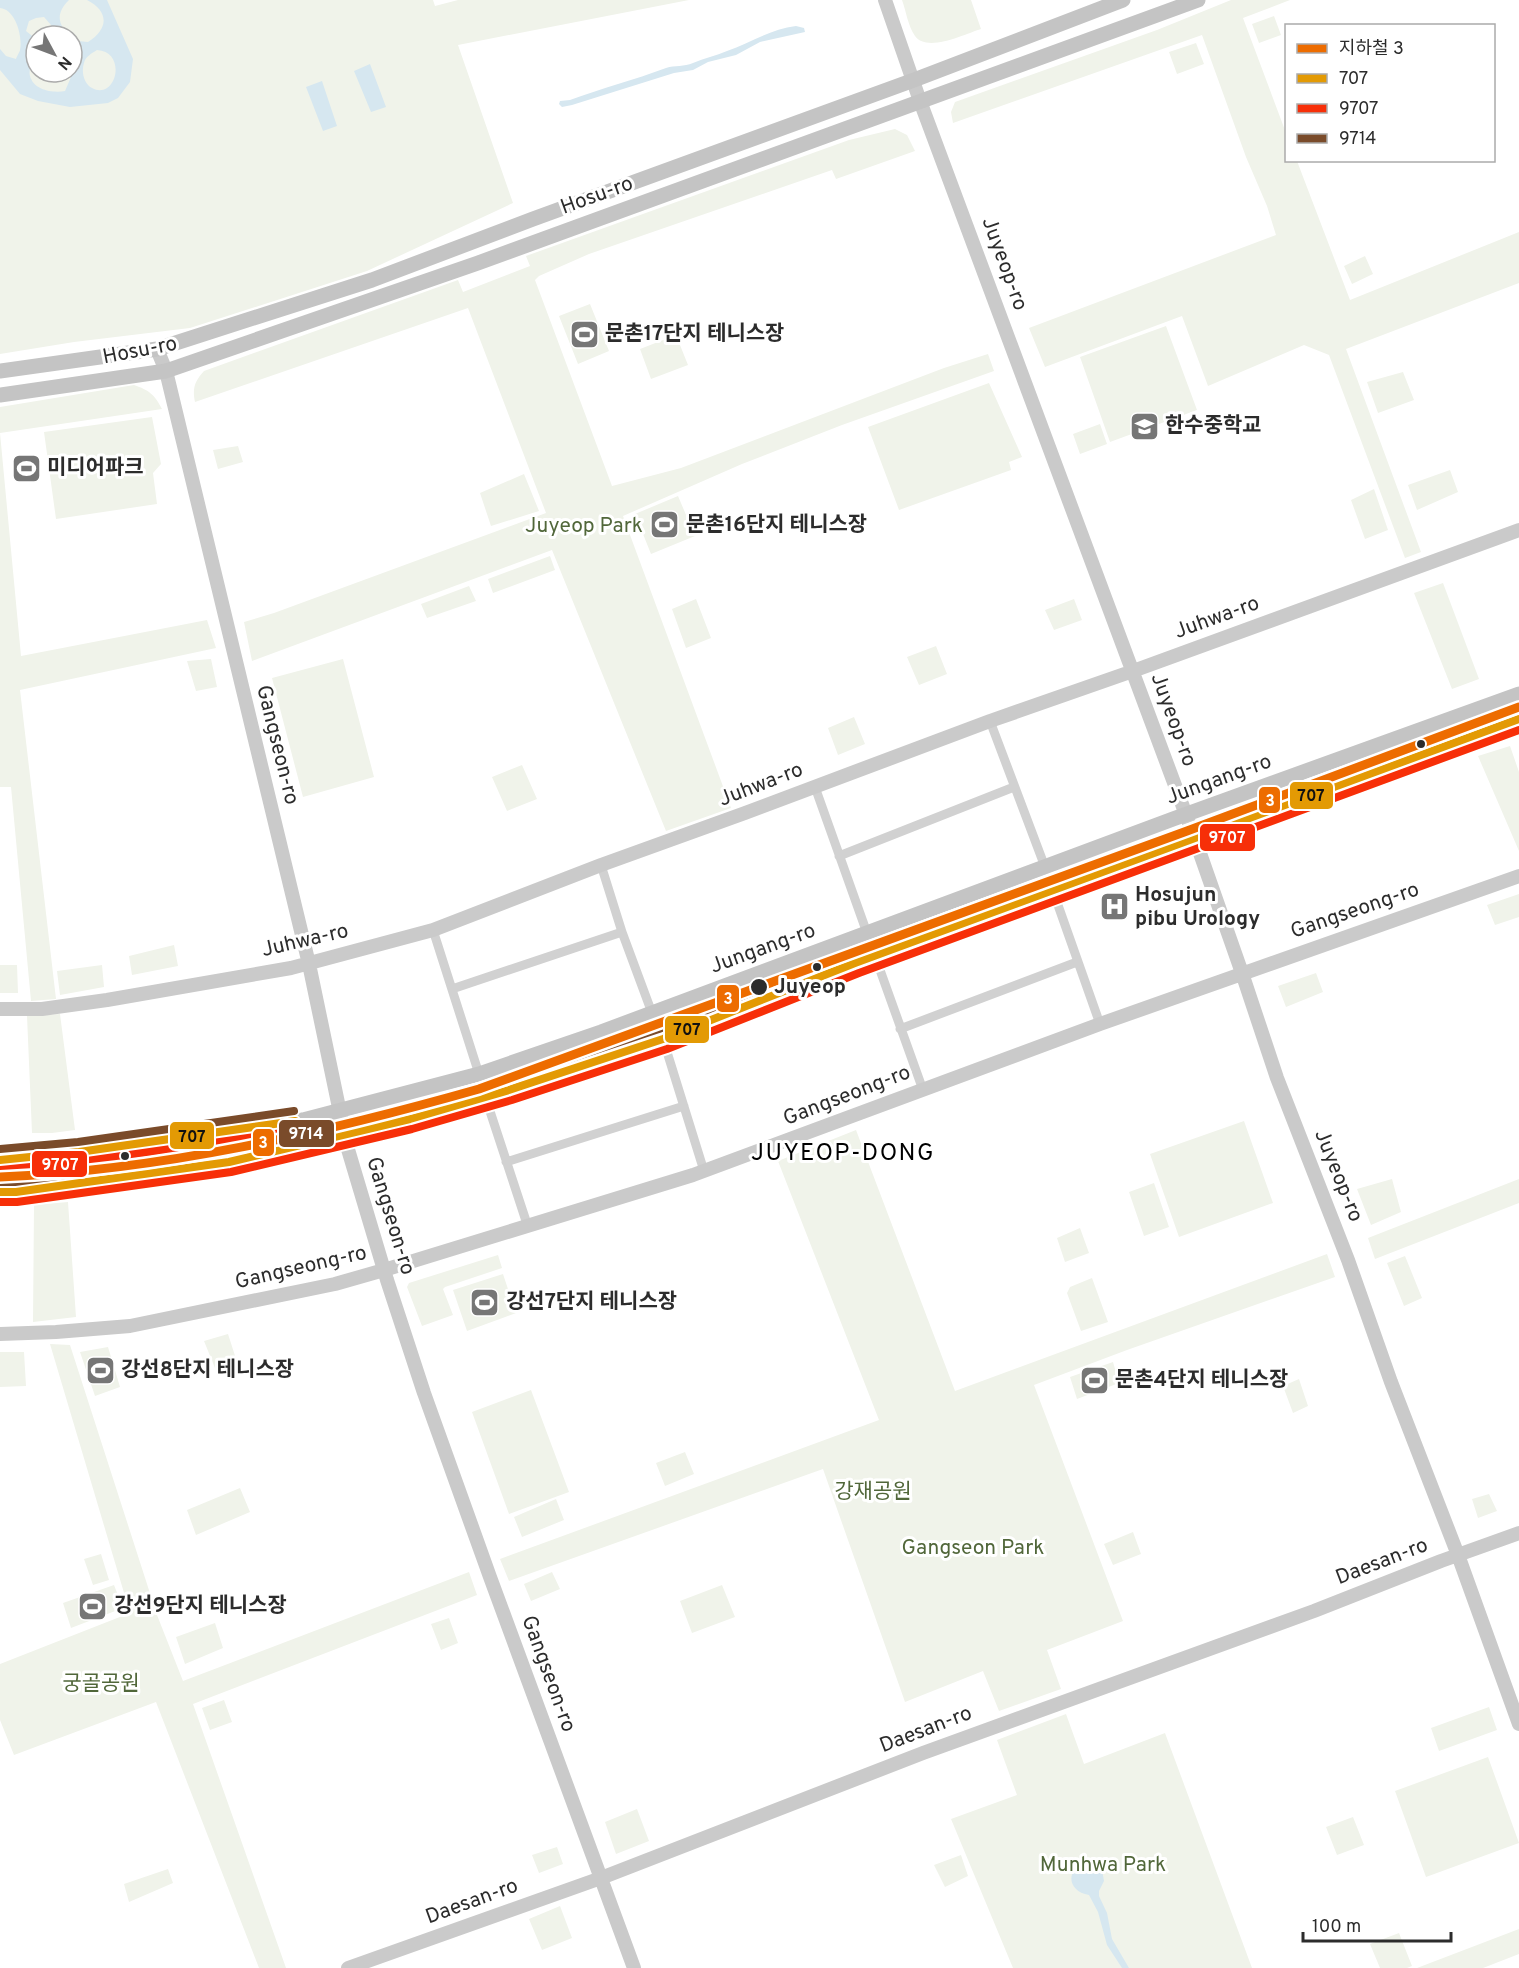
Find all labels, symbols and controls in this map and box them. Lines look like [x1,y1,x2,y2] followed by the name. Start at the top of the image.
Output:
[24,24,84,84] north arrow
[1285,24,1495,162] legend
[1339,38,1404,61] text: 지하철 3
[52,52,75,73] text: N
[1339,68,1368,91] text: 707
[1339,98,1378,121] text: 9707
[1339,128,1376,151] text: 9714
[557,170,637,222] street label: Hosu-ro
[975,214,1033,314] street label: Juyeop-ro
[568,318,600,350] sports icon: 문촌17단지 테니스장
[605,321,784,348] place label: 문촌17단지 테니스장
[100,331,180,371] street label: Hosu-ro
[1128,410,1160,442] school or university icon: 한수중학교
[1165,413,1262,440] place label: 한수중학교
[10,452,42,484] sports icon: 미디어파크
[47,455,144,482] place label: 미디어파크
[649,509,681,541] sports icon: 문촌16단지 테니스장
[686,512,867,539] place label: 문촌16단지 테니스장
[525,513,643,540] park label: Juyeop Park
[1171,590,1263,646] street label: Juhwa-ro
[1144,670,1202,770] street label: Juyeop-ro
[249,682,305,808] street label: Gangseon-ro
[1415,738,1427,750] unlabelled marker
[1162,748,1276,812] street label: Jungang-ro
[715,757,807,813] street label: Juhwa-ro
[1289,781,1334,810] line badge: 707
[1258,786,1281,814] line badge: 3
[1297,787,1325,807] text: 707
[1265,792,1275,812] text: 3
[1199,823,1256,852] line badge: 9707
[1209,829,1245,849] text: 9707
[1287,876,1423,946] street label: Gangseong-ro
[1135,882,1260,933] place label: Hosujun pibu Urology
[1098,891,1130,923] hospital icon: Hosujun pibu Urology
[706,917,820,981] street label: Jungang-ro
[259,918,351,964] street label: Juhwa-ro
[811,961,823,973] unlabelled marker
[774,974,846,1001] place label: Juyeop
[749,977,769,997] marker: Juyeop
[716,984,740,1013] line badge: 3
[723,990,733,1010] text: 3
[664,1015,710,1044] line badge: 707
[673,1021,701,1041] text: 707
[779,1059,915,1133] street label: Gangseong-ro
[278,1119,335,1148] line badge: 9714
[169,1121,215,1150] line badge: 707
[288,1125,324,1145] text: 9714
[1307,1126,1369,1226] street label: Juyeop-ro
[178,1128,206,1148] text: 707
[252,1128,275,1157] line badge: 3
[258,1134,268,1154] text: 3
[751,1139,935,1169] district label: JUYEOP-DONG
[31,1150,88,1178] line badge: 9707
[119,1150,131,1162] unlabelled marker
[359,1154,421,1278] street label: Gangseon-ro
[42,1156,78,1176] text: 9707
[233,1240,369,1296] street label: Gangseong-ro
[469,1286,501,1318] sports icon: 강선7단지 테니스장
[506,1289,677,1316] place label: 강선7단지 테니스장
[84,1354,116,1386] sports icon: 강선8단지 테니스장
[121,1357,294,1384] place label: 강선8단지 테니스장
[1078,1364,1110,1396] sports icon: 문촌4단지 테니스장
[1115,1367,1288,1394] place label: 문촌4단지 테니스장
[834,1479,912,1506] park label: 강재공원
[1332,1532,1432,1592] street label: Daesan-ro
[902,1535,1044,1562] park label: Gangseon Park
[77,1590,109,1622] sports icon: 강선9단지 테니스장
[114,1593,287,1620] place label: 강선9단지 테니스장
[514,1612,582,1736] street label: Gangseon-ro
[62,1671,140,1698] park label: 궁골공원
[876,1700,976,1760] street label: Daesan-ro
[1040,1852,1166,1879] park label: Munhwa Park
[422,1873,522,1931] street label: Daesan-ro
[1303,1905,1452,1943] scale bar
[1312,1916,1361,1939] text: 100 m

